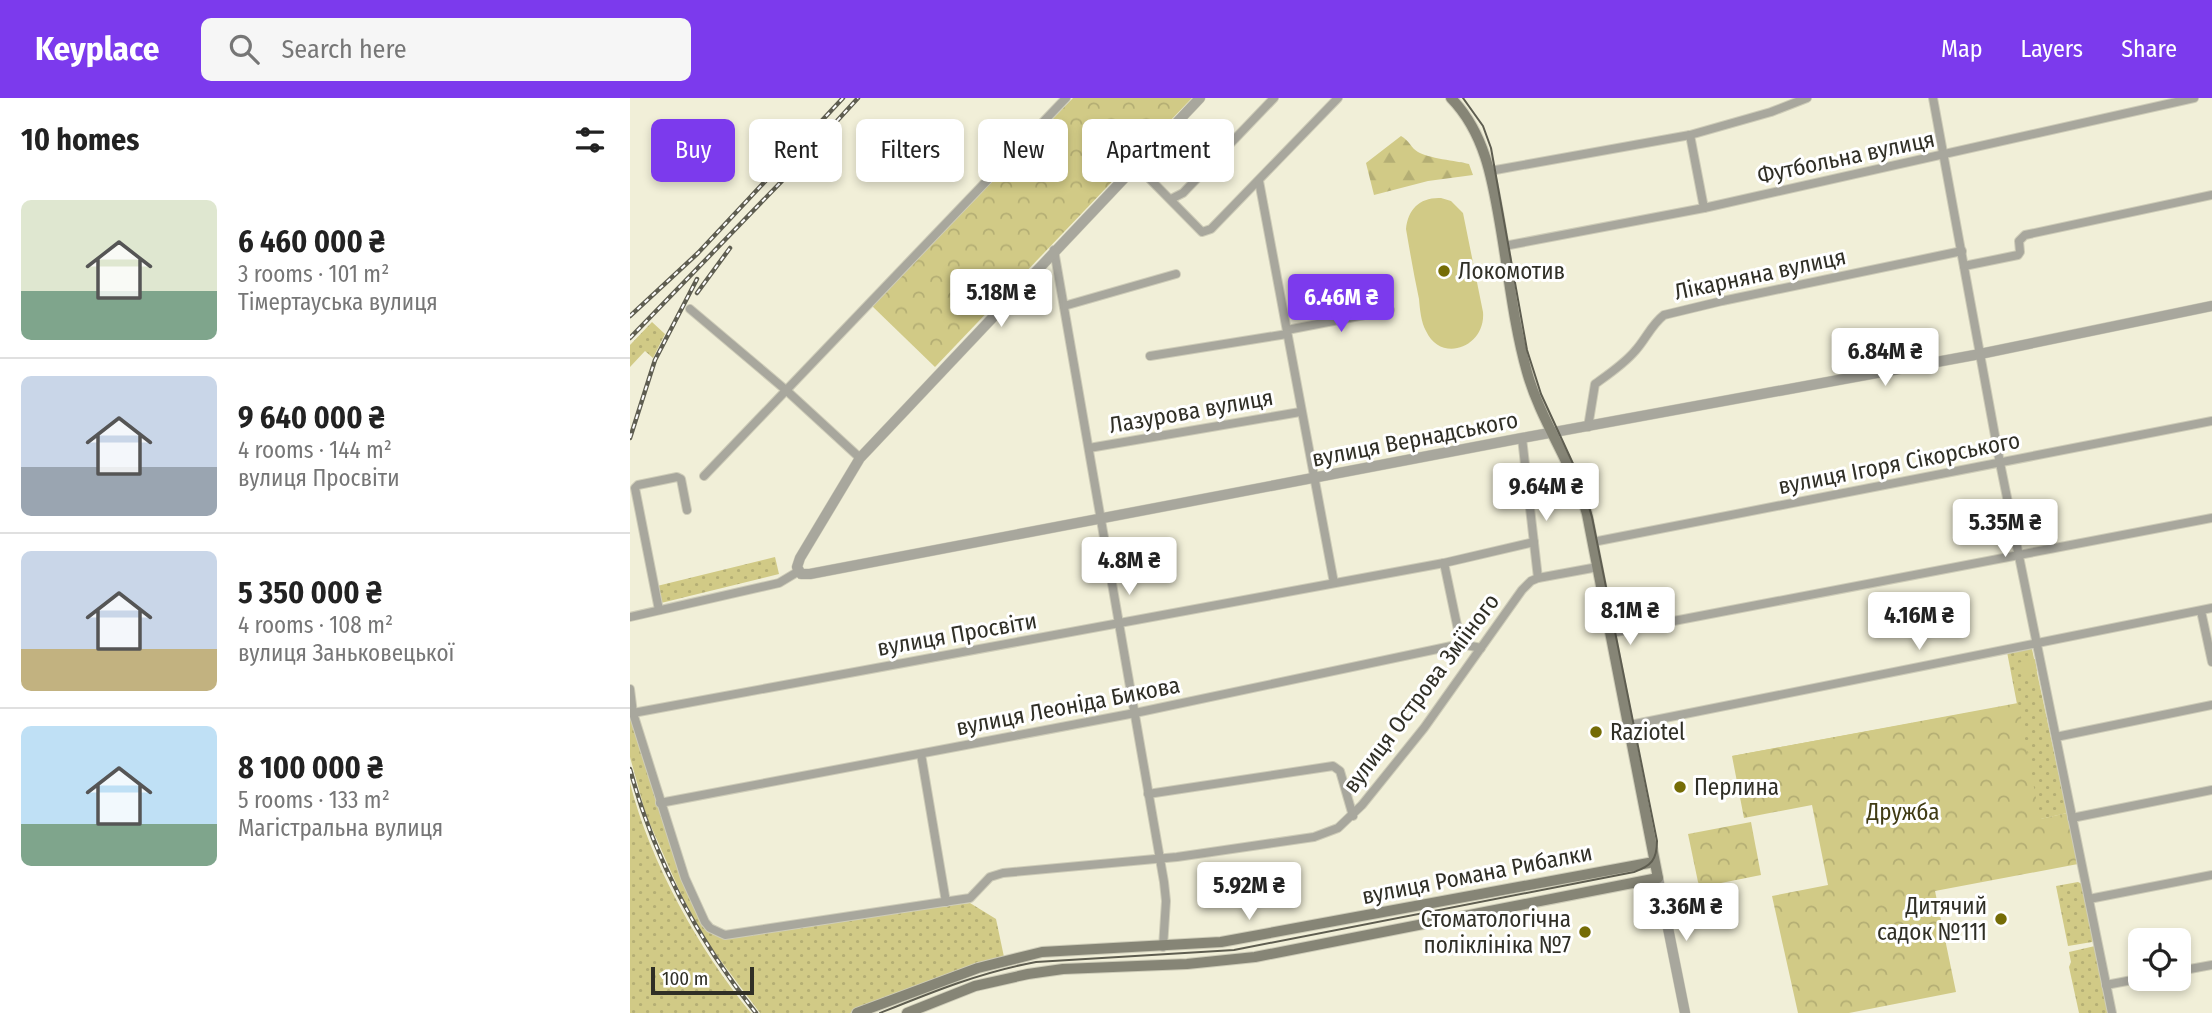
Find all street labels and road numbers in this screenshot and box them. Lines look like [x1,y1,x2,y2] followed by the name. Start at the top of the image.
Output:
[1755,125,1937,189] street label: Футбольна вулиця
[1672,242,1848,306] street label: Лікарняна вулиця
[1107,383,1275,439] street label: Лазурова вулиця
[1310,405,1520,473] street label: вулиця Вернадського
[1776,426,2022,500] street label: вулиця Ігоря Сікорського
[1337,588,1505,798] street label: вулиця Острова Зміїного
[875,606,1039,662] street label: вулиця Просвіти
[954,671,1182,741] street label: вулиця Леоніда Бикова
[1360,838,1594,910] street label: вулиця Романа Рибалки

